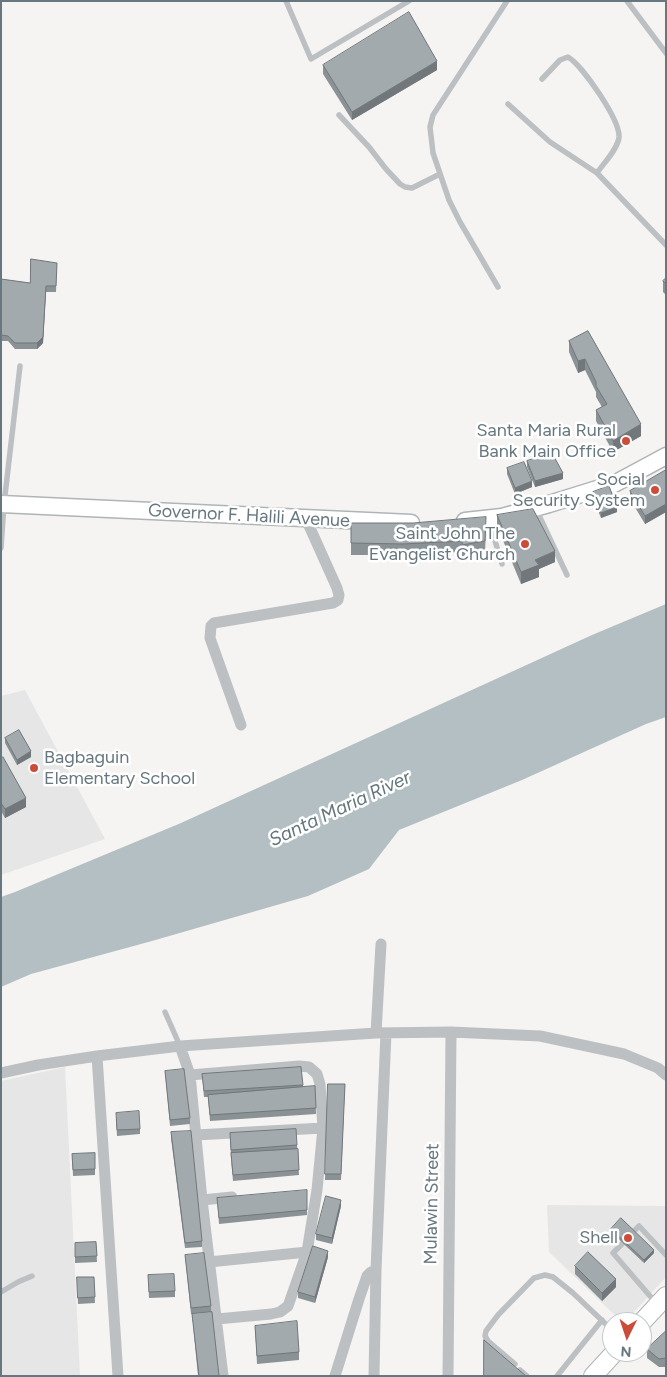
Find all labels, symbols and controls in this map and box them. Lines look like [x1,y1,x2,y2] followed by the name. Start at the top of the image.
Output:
[477,420,616,462] place label: Santa Maria Rural Bank Main Office
[620,435,632,447] marker: Santa Maria Rural Bank Main Office
[513,469,645,512] place label: Social Security System
[649,484,661,496] marker: Social Security System
[147,500,351,532] street label: Governor F. Halili Avenue
[369,523,515,566] place label: Saint John The Evangelist Church
[519,538,531,550] marker: Saint John The Evangelist Church
[44,747,195,790] place label: Bagbaguin Elementary School
[28,762,40,774] marker: Bagbaguin Elementary School
[266,766,414,852] water label: Santa Maria River
[420,1143,444,1265] street label: Mulawin Street
[579,1227,618,1249] place label: Shell
[622,1232,634,1244] marker: Shell
[602,1312,652,1362] north arrow
[620,1343,632,1360] text: N

